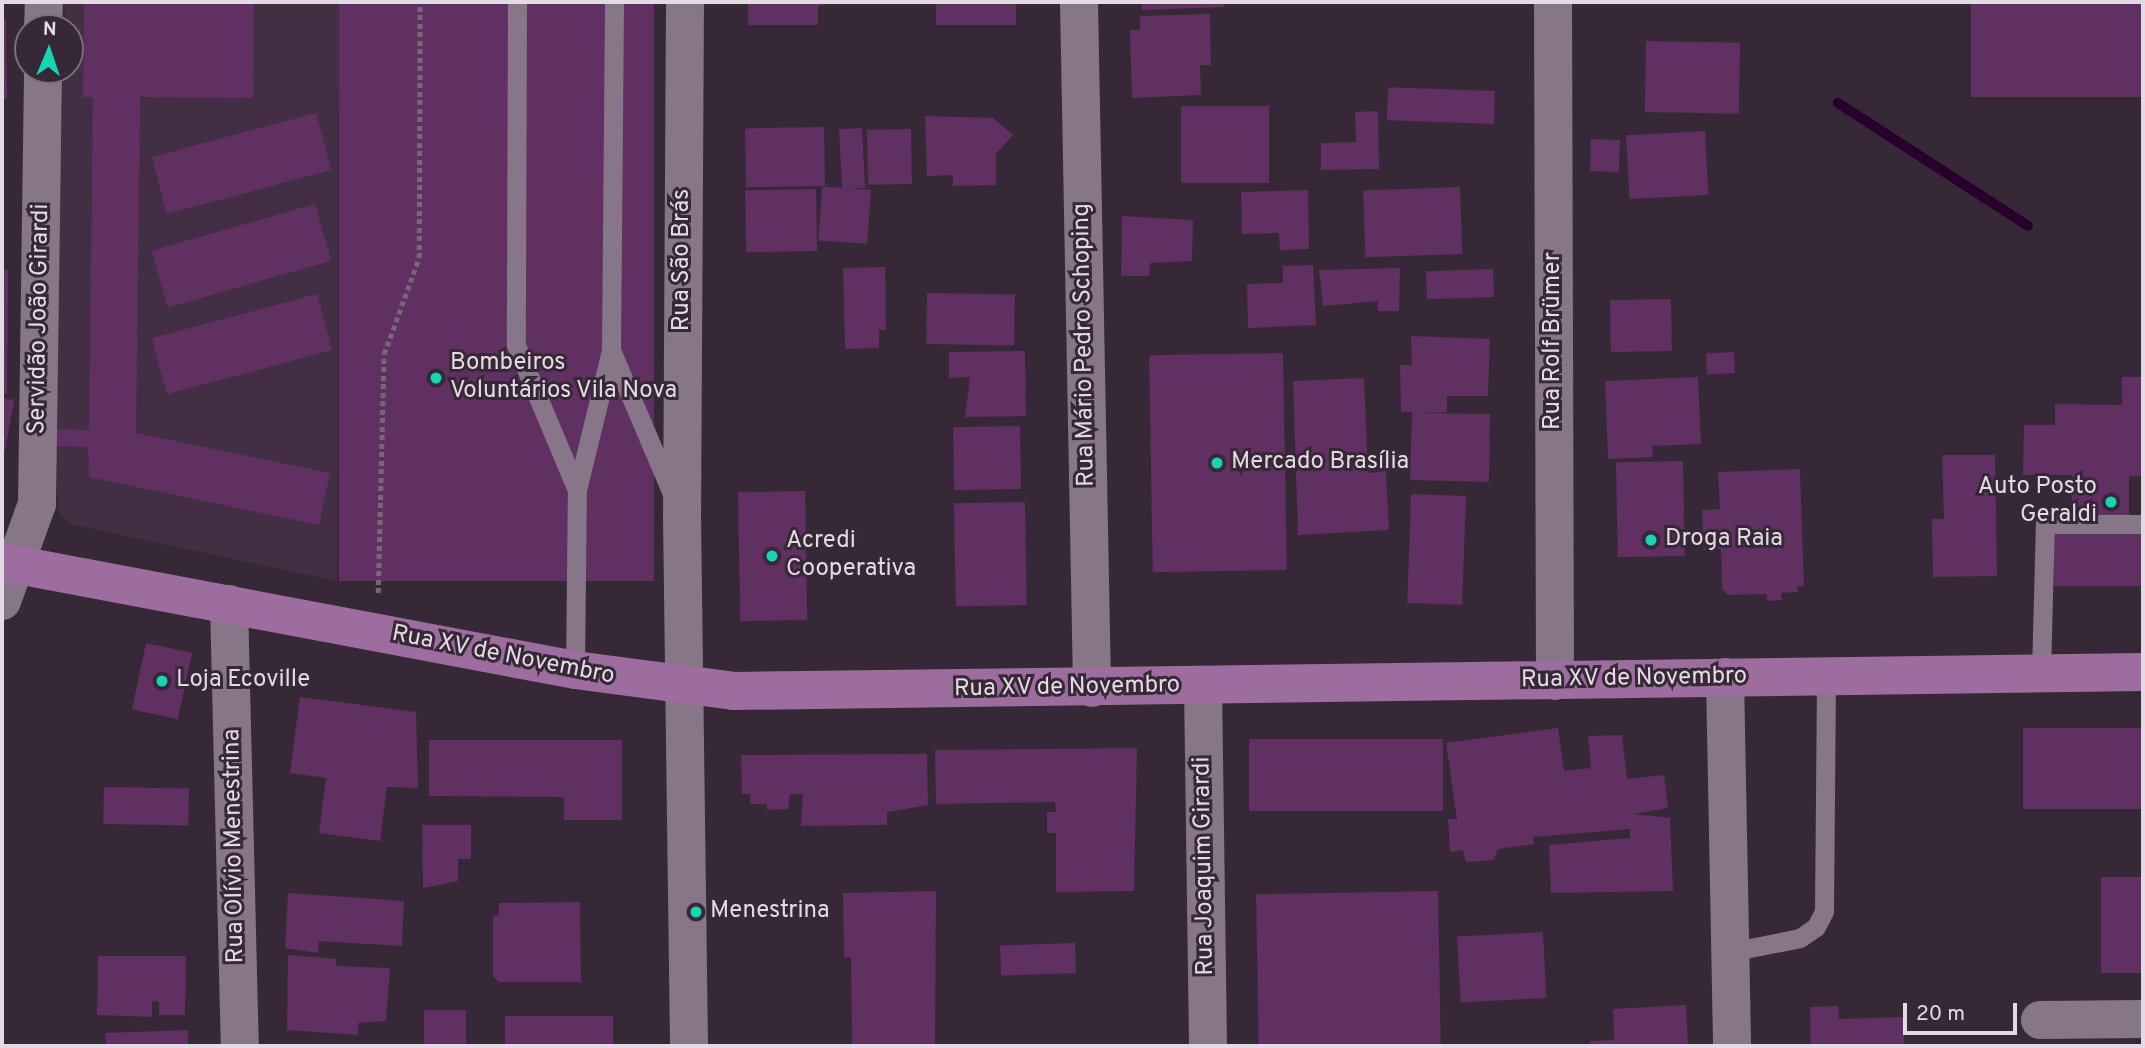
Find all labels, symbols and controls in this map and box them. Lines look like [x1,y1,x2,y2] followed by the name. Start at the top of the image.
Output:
[14,14,84,84] north arrow
[42,18,57,42] text: N
[669,189,697,331] street label: Rua São Brás
[24,203,56,435] street label: Servidão João Girardi
[1068,203,1102,487] street label: Rua Mário Pedro Schoping
[1540,252,1568,430] street label: Rua Rolf Brümer
[450,350,678,406] place label: Bombeiros Voluntários Vila Nova
[428,370,444,386] marker: Bombeiros Voluntários Vila Nova
[1231,449,1409,477] place label: Mercado Brasília
[1209,455,1225,471] marker: Mercado Brasília
[1978,474,2097,530] place label: Auto Posto Geraldi
[2103,494,2119,510] marker: Auto Posto Geraldi
[1665,526,1783,554] place label: Droga Raia
[786,528,916,584] place label: Acredi Cooperativa
[1643,532,1659,548] marker: Droga Raia
[764,548,780,564] marker: Acredi Cooperativa
[389,620,617,692] street label: Rua XV de Novembro
[1520,663,1748,695] street label: Rua XV de Novembro
[176,667,310,695] place label: Loja Ecoville
[953,672,1181,704] street label: Rua XV de Novembro
[154,673,170,689] marker: Loja Ecoville
[219,728,251,964] street label: Rua Olívio Menestrina
[1189,756,1221,976] street label: Rua Joaquim Girardi
[710,898,830,926] place label: Menestrina
[688,904,704,920] marker: Menestrina
[1907,988,2021,1032] scale bar
[1916,1001,1965,1028] text: 20 m

